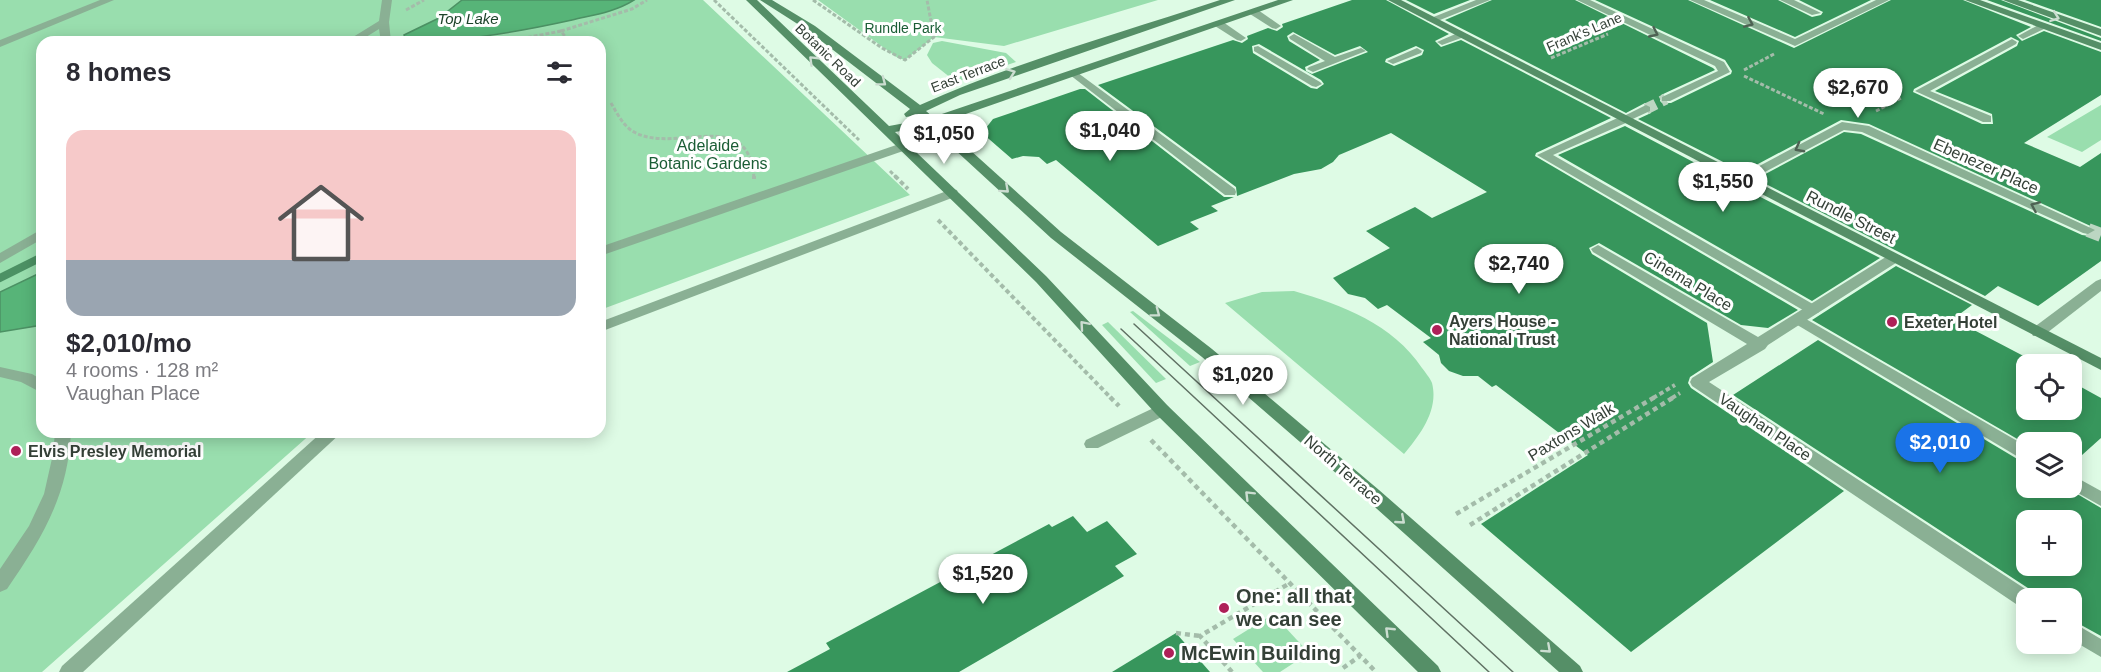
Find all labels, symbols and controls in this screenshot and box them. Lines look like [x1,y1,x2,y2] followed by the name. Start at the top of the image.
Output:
[1544,9,1624,55] street label: Frank's Lane
[2049,9,2059,22] one-way arrow
[437,10,499,27] water label: Top Lake
[1742,16,1753,28] one-way arrow
[792,20,864,90] street label: Botanic Road
[864,20,943,36] park label: Rundle Park
[1647,26,1658,38] one-way arrow
[929,52,1008,96] street label: East Terrace
[543,56,576,89] icon: filters
[809,56,819,67] one-way arrow
[66,57,172,87] text: 8 homes
[1005,68,1016,81] one-way arrow
[1809,68,1907,119] pin: $2,670
[875,74,886,85] one-way arrow
[1827,76,1889,98] text: $2,670
[1061,111,1159,162] pin: $1,040
[895,114,993,165] pin: $1,050
[1079,119,1141,141] text: $1,040
[913,122,975,144] text: $1,050
[1931,135,2041,197] street label: Ebenezer Place
[648,137,768,172] park label: Adelaide Botanic Gardens
[1794,141,1805,153] one-way arrow
[1674,162,1772,213] pin: $1,550
[267,169,375,277] icon: home
[1692,170,1754,192] text: $1,550
[998,182,1009,193] one-way arrow
[1804,187,1899,247] street label: Rundle Street
[2030,201,2041,213] one-way arrow
[1470,244,1568,295] pin: $2,740
[1641,248,1735,314] street label: Cinema Place
[1488,252,1550,274] text: $2,740
[1150,306,1161,317] one-way arrow
[1449,313,1556,348] place label: Ayers House - National Trust
[1904,314,1997,331] place label: Exeter Hotel
[1885,315,1899,329] marker: Exeter Hotel
[1080,321,1091,332] one-way arrow
[1430,323,1444,337] marker: Ayers House - National Trust
[66,328,192,358] text: $2,010/mo
[2016,354,2082,654] map controls
[2016,354,2082,420] button: locate
[1194,355,1292,406] pin: $1,020
[66,359,218,381] text: 4 rooms · 128 m²
[1212,363,1274,385] text: $1,020
[66,382,200,404] text: Vaughan Place
[1716,390,1814,464] street label: Vaughan Place
[1525,399,1618,464] street label: Paxtons Walk
[1891,423,1989,474] pin: $2,010
[1909,431,1971,453] text: $2,010
[1301,432,1385,508] street label: North Terrace
[2016,432,2082,498] button: layers
[28,443,201,460] place label: Elvis Presley Memorial
[9,444,23,458] marker: Elvis Presley Memorial
[1246,492,1257,503] one-way arrow
[2016,510,2082,576] button: +
[1394,513,1405,524] one-way arrow
[934,554,1032,605] pin: $1,520
[952,562,1014,584] text: $1,520
[1235,585,1352,630] place label: One: all that we can see
[2016,588,2082,654] button: −
[1217,601,1231,615] marker: One: all that we can see
[1385,628,1396,639] one-way arrow
[1181,642,1341,664] place label: McEwin Building
[1540,642,1551,653] one-way arrow
[1162,646,1176,660] marker: McEwin Building

